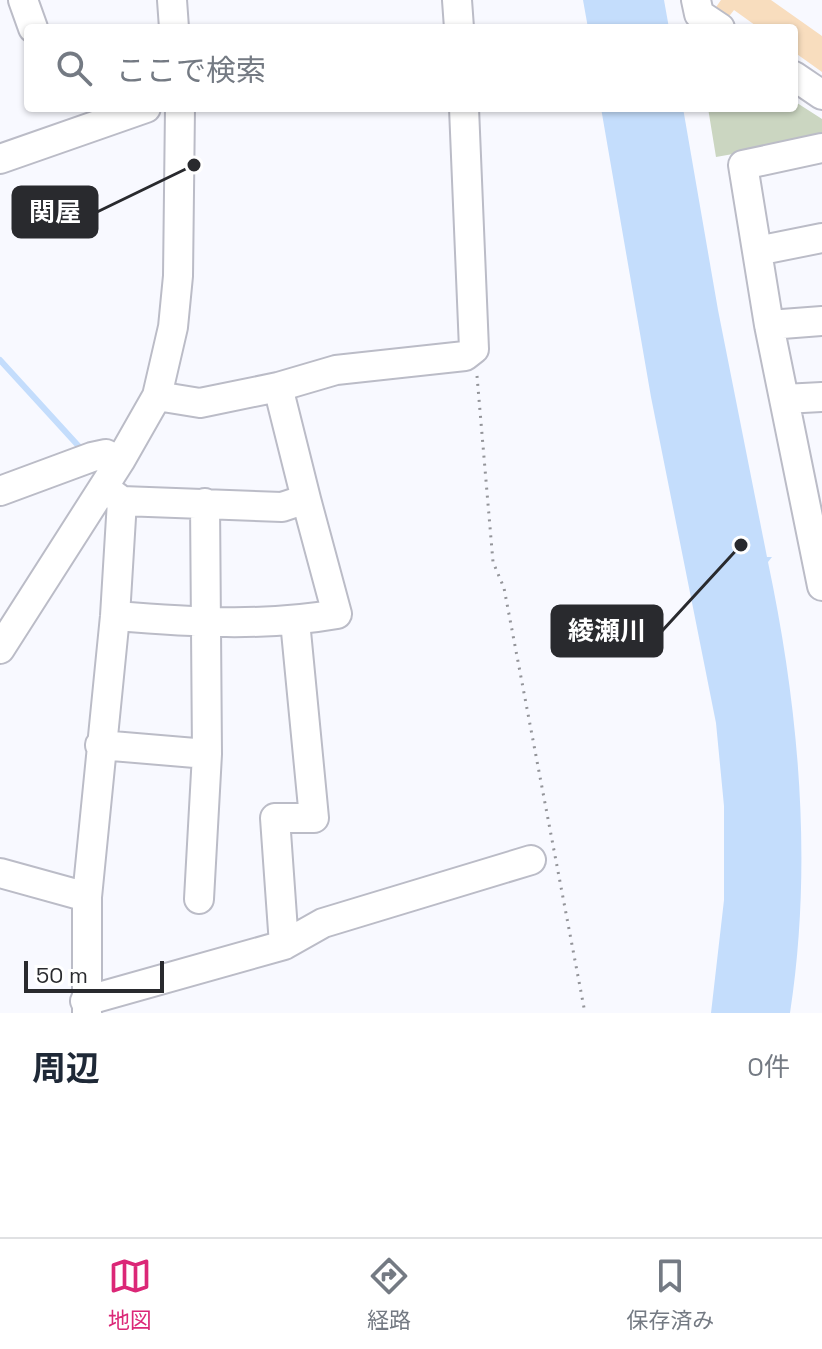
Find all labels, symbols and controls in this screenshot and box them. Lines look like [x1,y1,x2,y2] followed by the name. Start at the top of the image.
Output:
[24,24,798,112] search box
[52,46,96,90] icon: search
[116,51,266,90] text: ここで検索
[13,187,97,237] callout: 関屋
[29,195,81,229] text: 関屋
[552,606,662,656] callout: 綾瀬川
[568,614,646,648] text: 綾瀬川
[24,957,164,993] scale bar
[36,961,88,989] text: 50 m
[32,1047,100,1090] text: 周辺
[747,1050,790,1084] text: 0件
[108,1254,152,1334] tab: 地図
[367,1254,411,1334] tab: 経路
[626,1254,714,1334] tab: 保存済み

